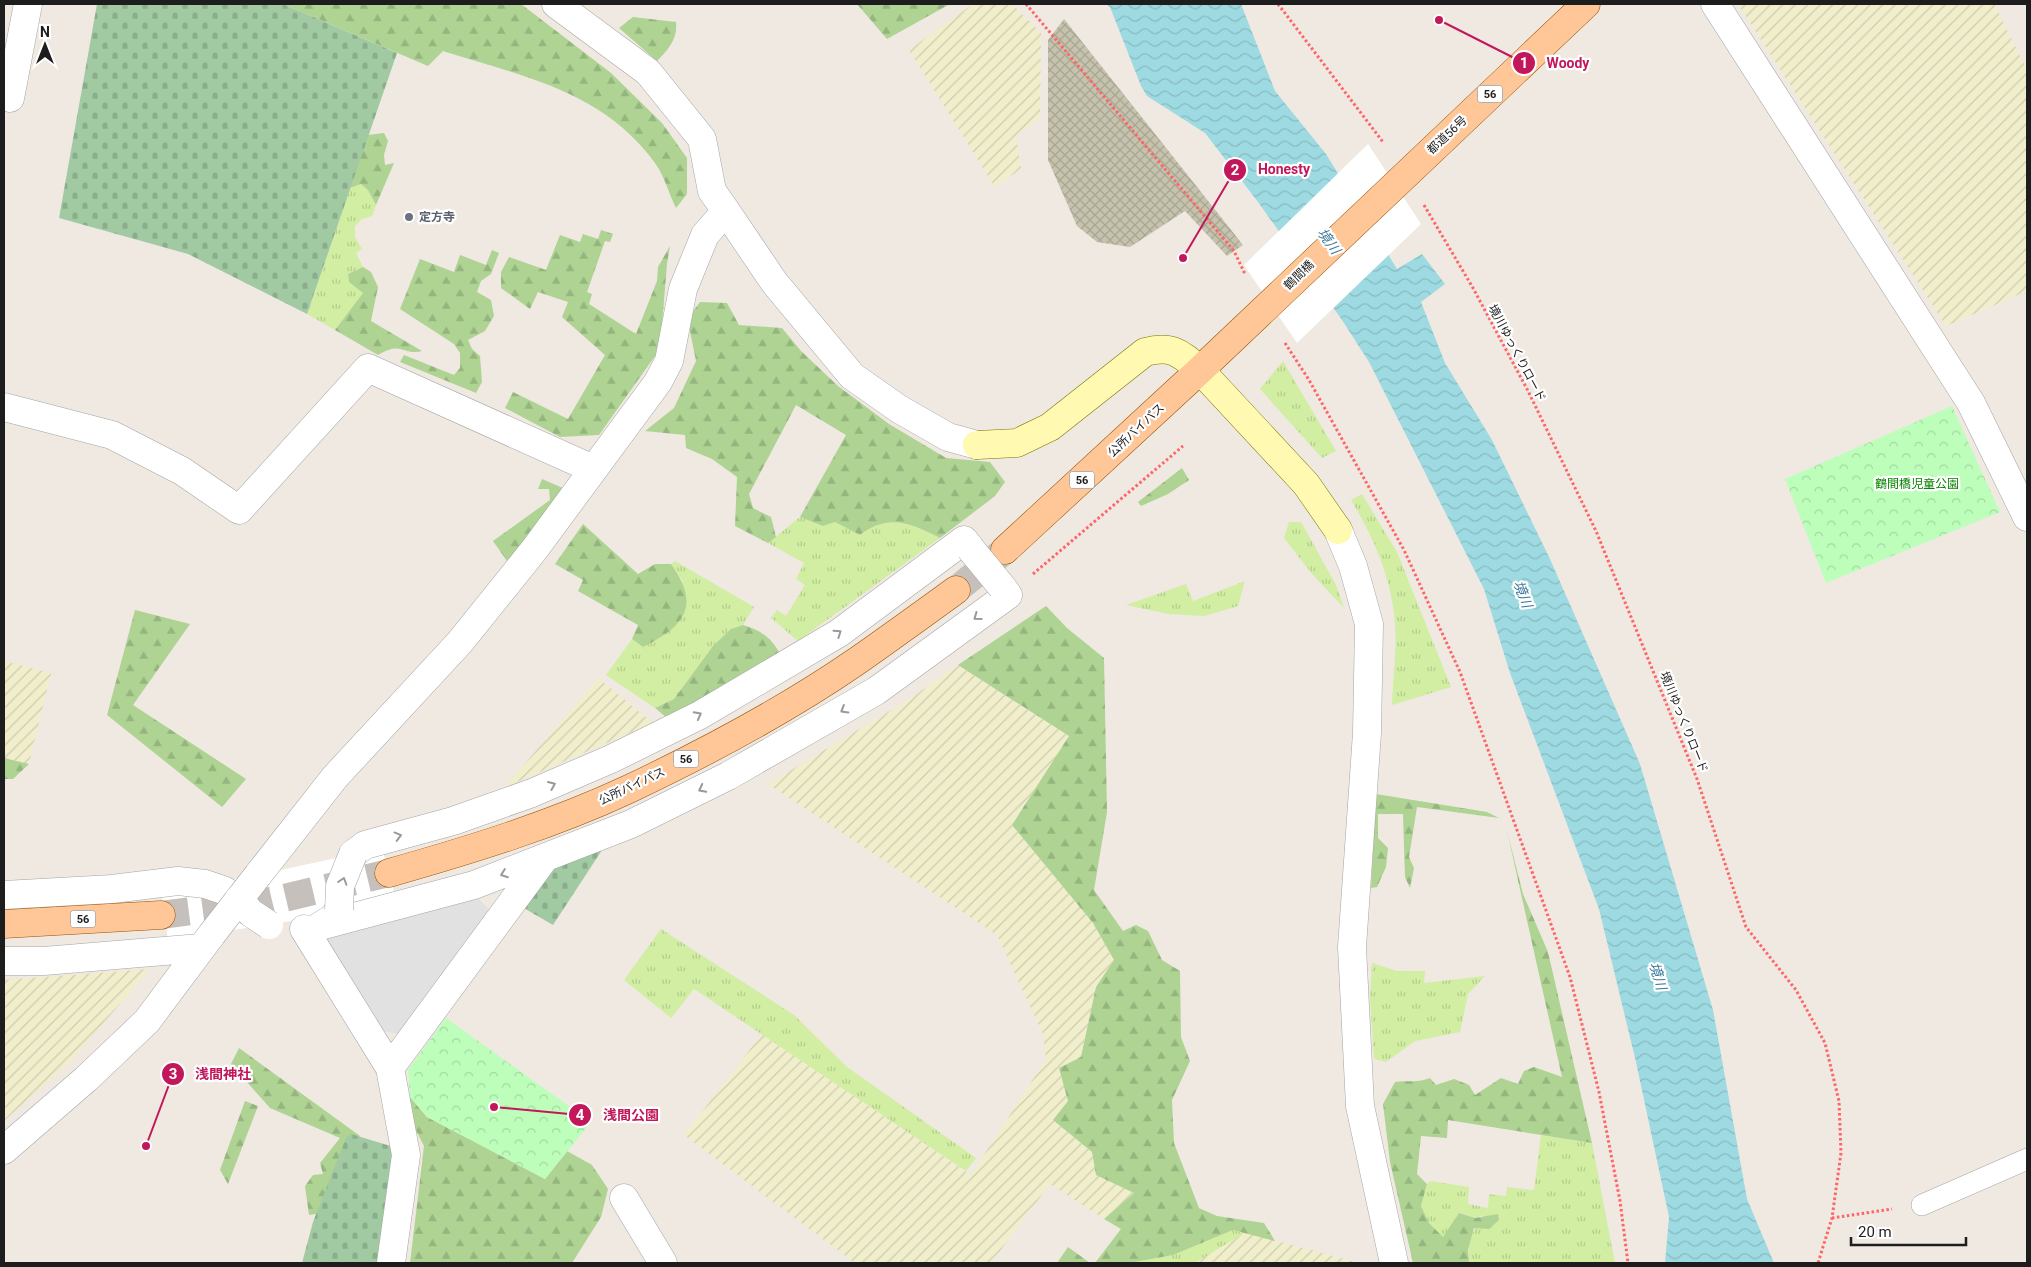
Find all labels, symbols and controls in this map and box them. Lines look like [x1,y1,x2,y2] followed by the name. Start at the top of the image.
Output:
[20,20,70,70] north arrow
[40,24,50,40] text: N
[1512,48,1599,77] callout: Woody
[1520,54,1528,72] text: 1
[1547,55,1590,71] text: Woody
[1478,86,1502,102] road number: 56
[1424,113,1470,157] street label: 都道56号
[1222,155,1320,184] callout: Honesty
[1231,161,1240,179] text: 2
[1258,161,1311,177] text: Honesty
[419,210,455,224] place label: 定方寺
[403,211,415,223] marker: 定方寺
[1314,225,1345,259] water label: 境川
[1281,257,1317,293] street label: 鶴間橋
[1485,302,1549,404] street label: 境川ゆっくりロード
[1105,400,1167,460] street label: 公所バイパス
[1070,472,1094,488] road number: 56
[1875,477,1959,491] park label: 鶴間橋児童公園
[1511,578,1536,612] water label: 境川
[974,612,983,620] one-way arrow
[833,630,842,639] one-way arrow
[1657,669,1711,775] street label: 境川ゆっくりロード
[840,703,849,713] one-way arrow
[693,711,702,721] one-way arrow
[674,751,698,768] road number: 56
[597,764,667,808] street label: 公所バイパス
[547,780,556,791] one-way arrow
[698,783,707,793] one-way arrow
[393,832,401,842] one-way arrow
[501,868,509,878] one-way arrow
[337,878,347,886] one-way arrow
[70,911,96,928] road number: 56
[1646,960,1670,994] water label: 境川
[160,1060,261,1089] callout: 浅間神社
[169,1065,177,1083] text: 3
[195,1066,251,1082] text: 浅間神社
[568,1100,669,1129] callout: 浅間公園
[576,1106,585,1124] text: 4
[603,1107,659,1123] text: 浅間公園
[1851,1214,1966,1246] scale bar
[1858,1223,1892,1241] text: 20 m

